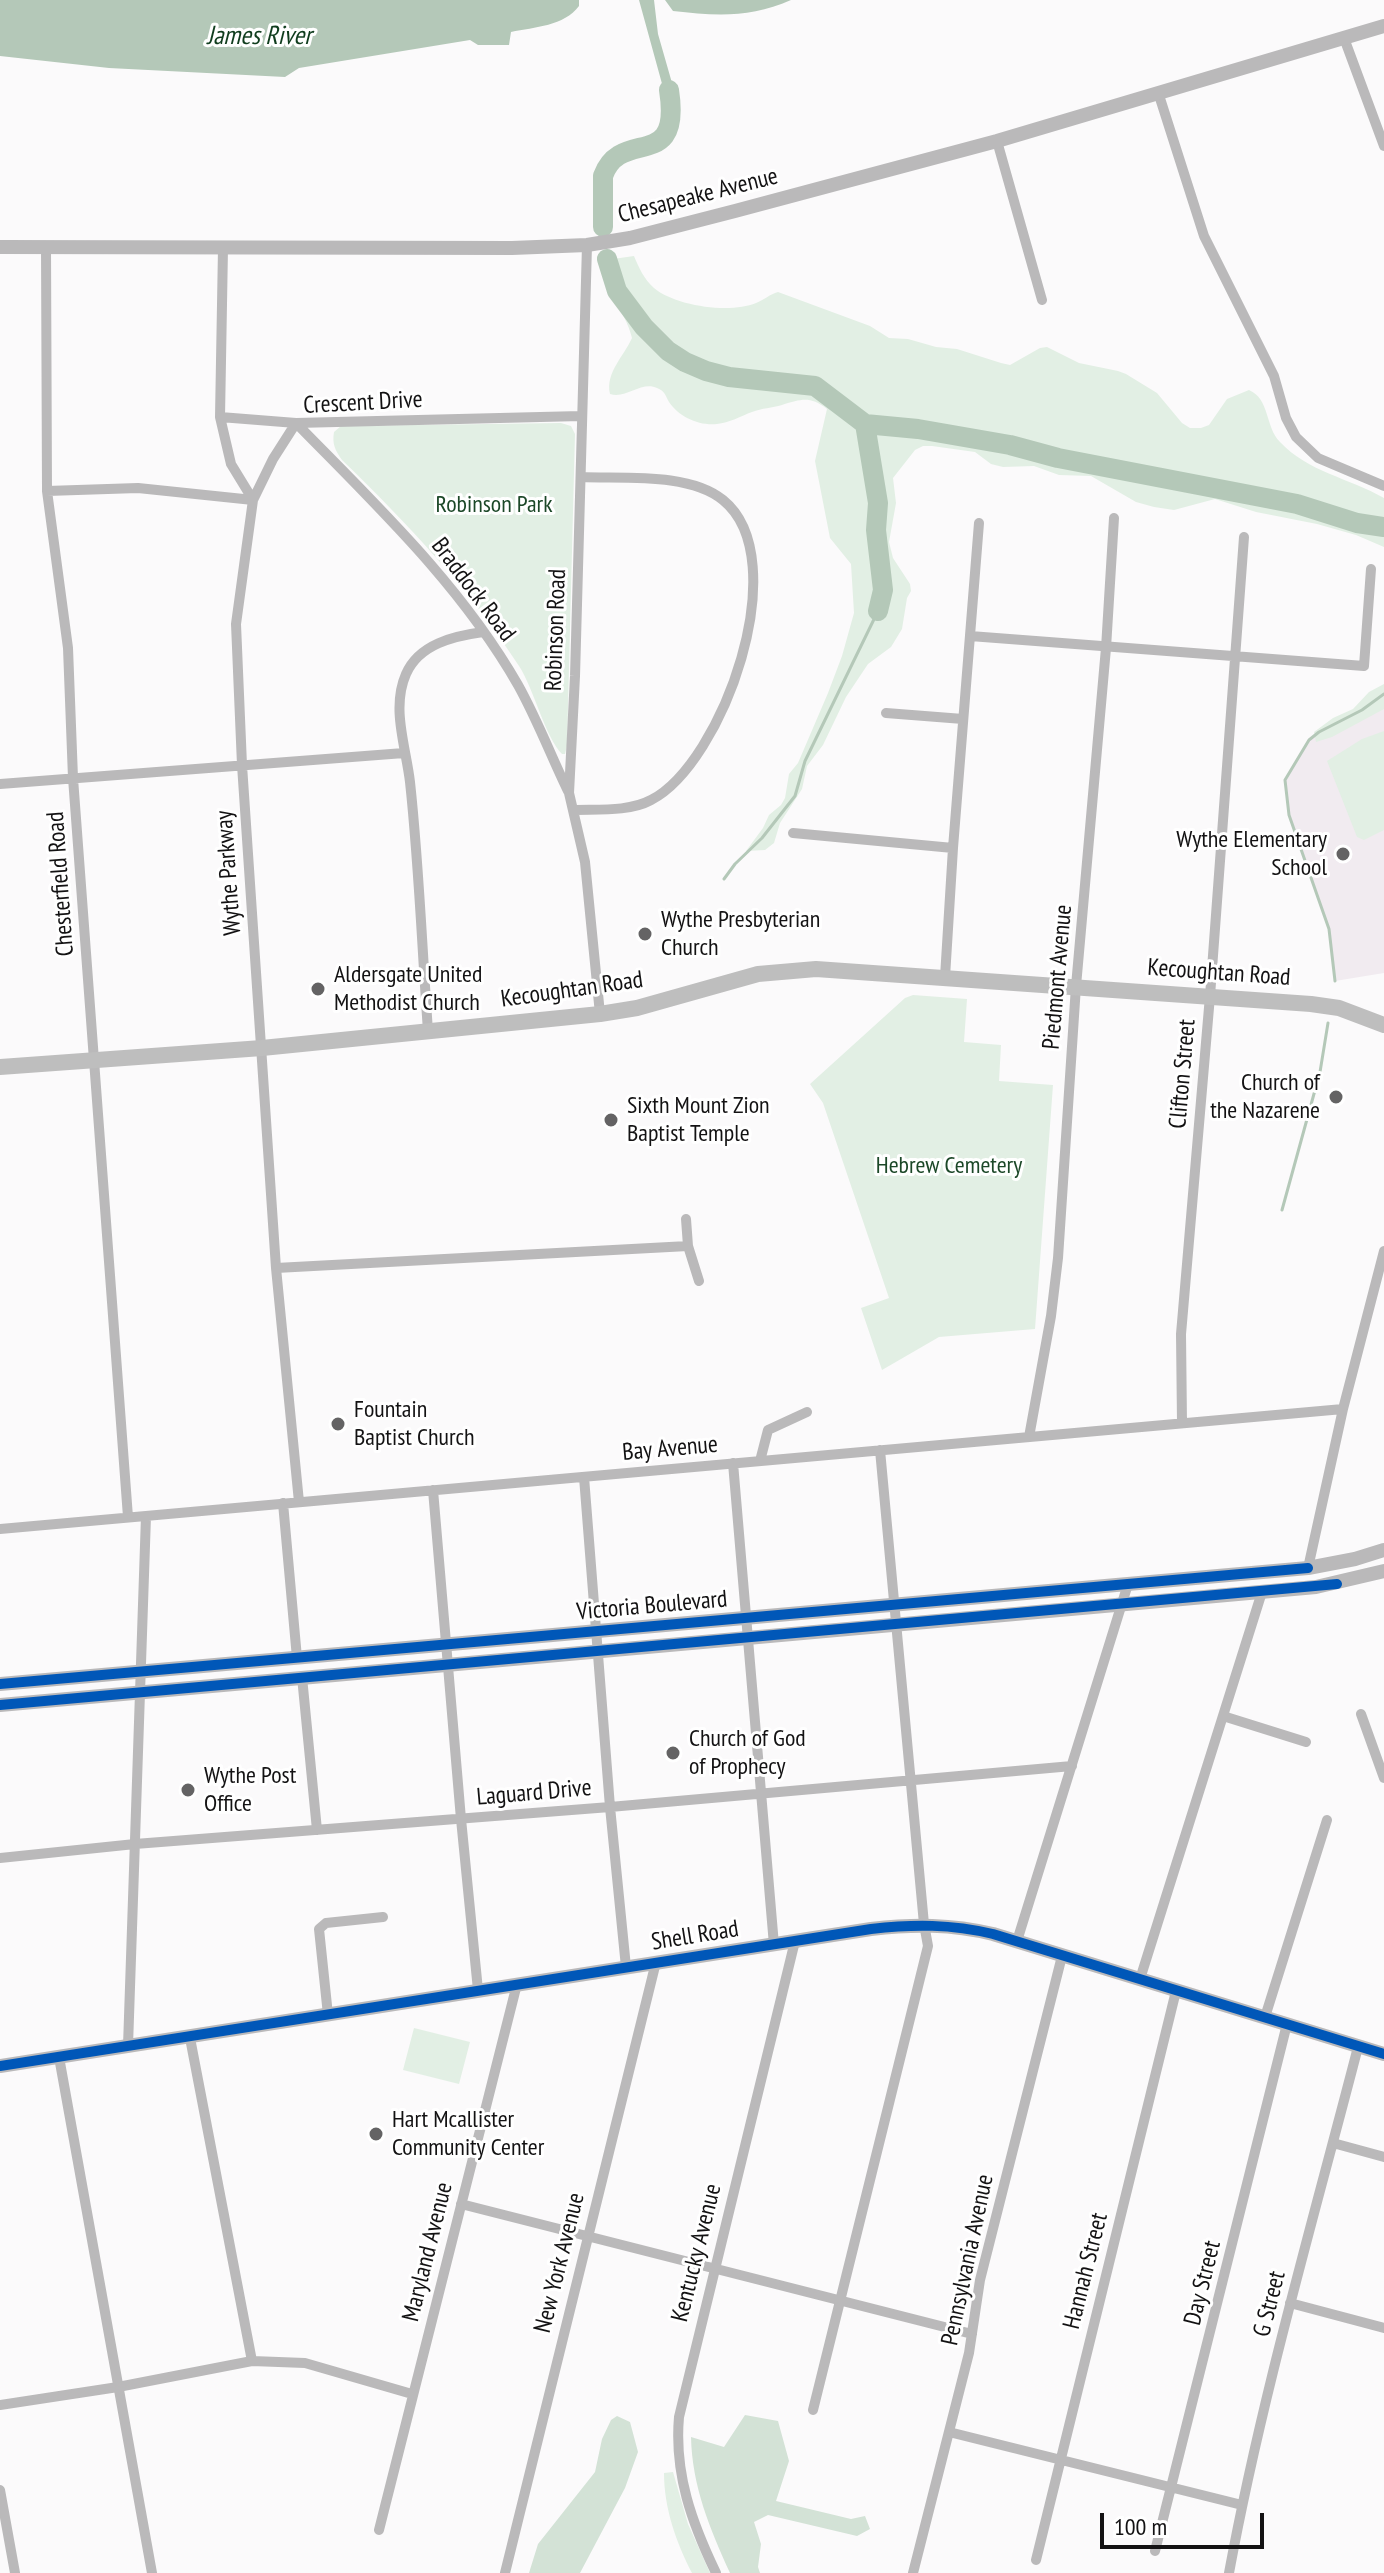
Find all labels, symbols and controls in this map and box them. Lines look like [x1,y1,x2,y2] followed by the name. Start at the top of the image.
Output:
[207,21,311,53] water label: James River
[615,162,781,230] street label: Chesapeake Avenue
[303,386,423,420] street label: Crescent Drive
[436,491,552,519] park label: Robinson Park
[425,532,521,648] street label: Braddock Road
[539,568,573,692] street label: Robinson Road
[210,809,248,937] street label: Wythe Parkway
[42,811,80,957] street label: Chesterfield Road
[1176,826,1327,882] place label: Wythe Elementary School
[1334,845,1352,863] marker: Wythe Elementary School
[1037,903,1079,1051] street label: Piedmont Avenue
[661,906,820,962] place label: Wythe Presbyterian Church
[636,925,654,943] marker: Wythe Presbyterian Church
[1147,954,1291,992] street label: Kecoughtan Road
[334,961,482,1017] place label: Aldersgate United Methodist Church
[499,966,645,1014] street label: Kecoughtan Road
[309,980,327,998] marker: Aldersgate United Methodist Church
[1164,1018,1202,1130] street label: Clifton Street
[1210,1069,1320,1125] place label: Church of the Nazarene
[1327,1088,1345,1106] marker: Church of the Nazarene
[627,1092,770,1148] place label: Sixth Mount Zion Baptist Temple
[602,1111,620,1129] marker: Sixth Mount Zion Baptist Temple
[876,1152,1022,1180] park label: Hebrew Cemetery
[354,1396,475,1452] place label: Fountain Baptist Church
[329,1415,347,1433] marker: Fountain Baptist Church
[621,1430,719,1468] street label: Bay Avenue
[575,1585,729,1627] street label: Victoria Boulevard
[689,1725,806,1781] place label: Church of God of Prophecy
[664,1744,682,1762] marker: Church of God of Prophecy
[204,1762,296,1818] place label: Wythe Post Office
[475,1774,593,1812] street label: Laguard Drive
[179,1781,197,1799] marker: Wythe Post Office
[649,1915,741,1957] street label: Shell Road
[392,2106,544,2162] place label: Hart Mcallister Community Center
[367,2125,385,2143] marker: Hart Mcallister Community Center
[936,2172,1000,2348] street label: Pennsylvania Avenue
[397,2179,459,2325] street label: Maryland Avenue
[666,2181,728,2325] street label: Kentucky Avenue
[529,2190,591,2336] street label: New York Avenue
[1058,2210,1114,2332] street label: Hannah Street
[1179,2238,1227,2328] street label: Day Street
[1248,2268,1292,2340] street label: G Street
[1104,2497,1268,2547] scale bar
[1114,2511,1167,2542] text: 100 m

